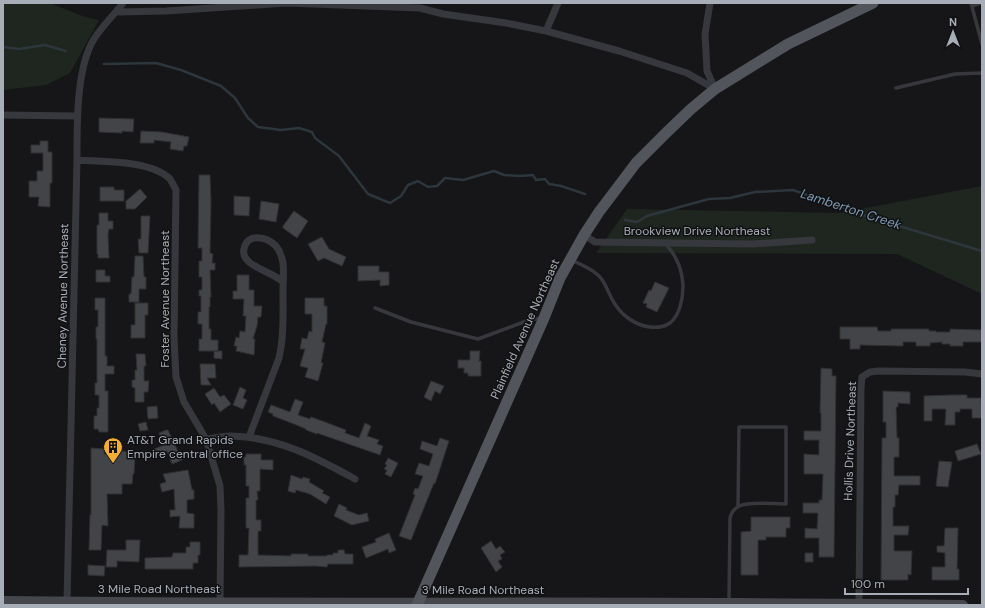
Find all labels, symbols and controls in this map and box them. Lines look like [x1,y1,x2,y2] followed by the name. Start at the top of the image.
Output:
[933,12,973,52] north arrow
[949,15,957,29] text: N
[798,185,904,233] water label: Lamberton Creek
[54,223,72,369] street label: Cheney Avenue Northeast
[624,223,771,239] street label: Brookview Drive Northeast
[157,230,173,368] street label: Foster Avenue Northeast
[487,256,563,402] street label: Plainfield Avenue Northeast
[840,381,860,501] street label: Hollis Drive Northeast
[127,432,243,462] place label: AT&T Grand Rapids Empire central office
[102,436,124,464] building icon: AT&T Grand Rapids Empire central office
[845,570,968,596] scale bar
[851,576,885,592] text: 100 m
[98,581,220,597] street label: 3 Mile Road Northeast
[422,582,544,598] street label: 3 Mile Road Northeast

